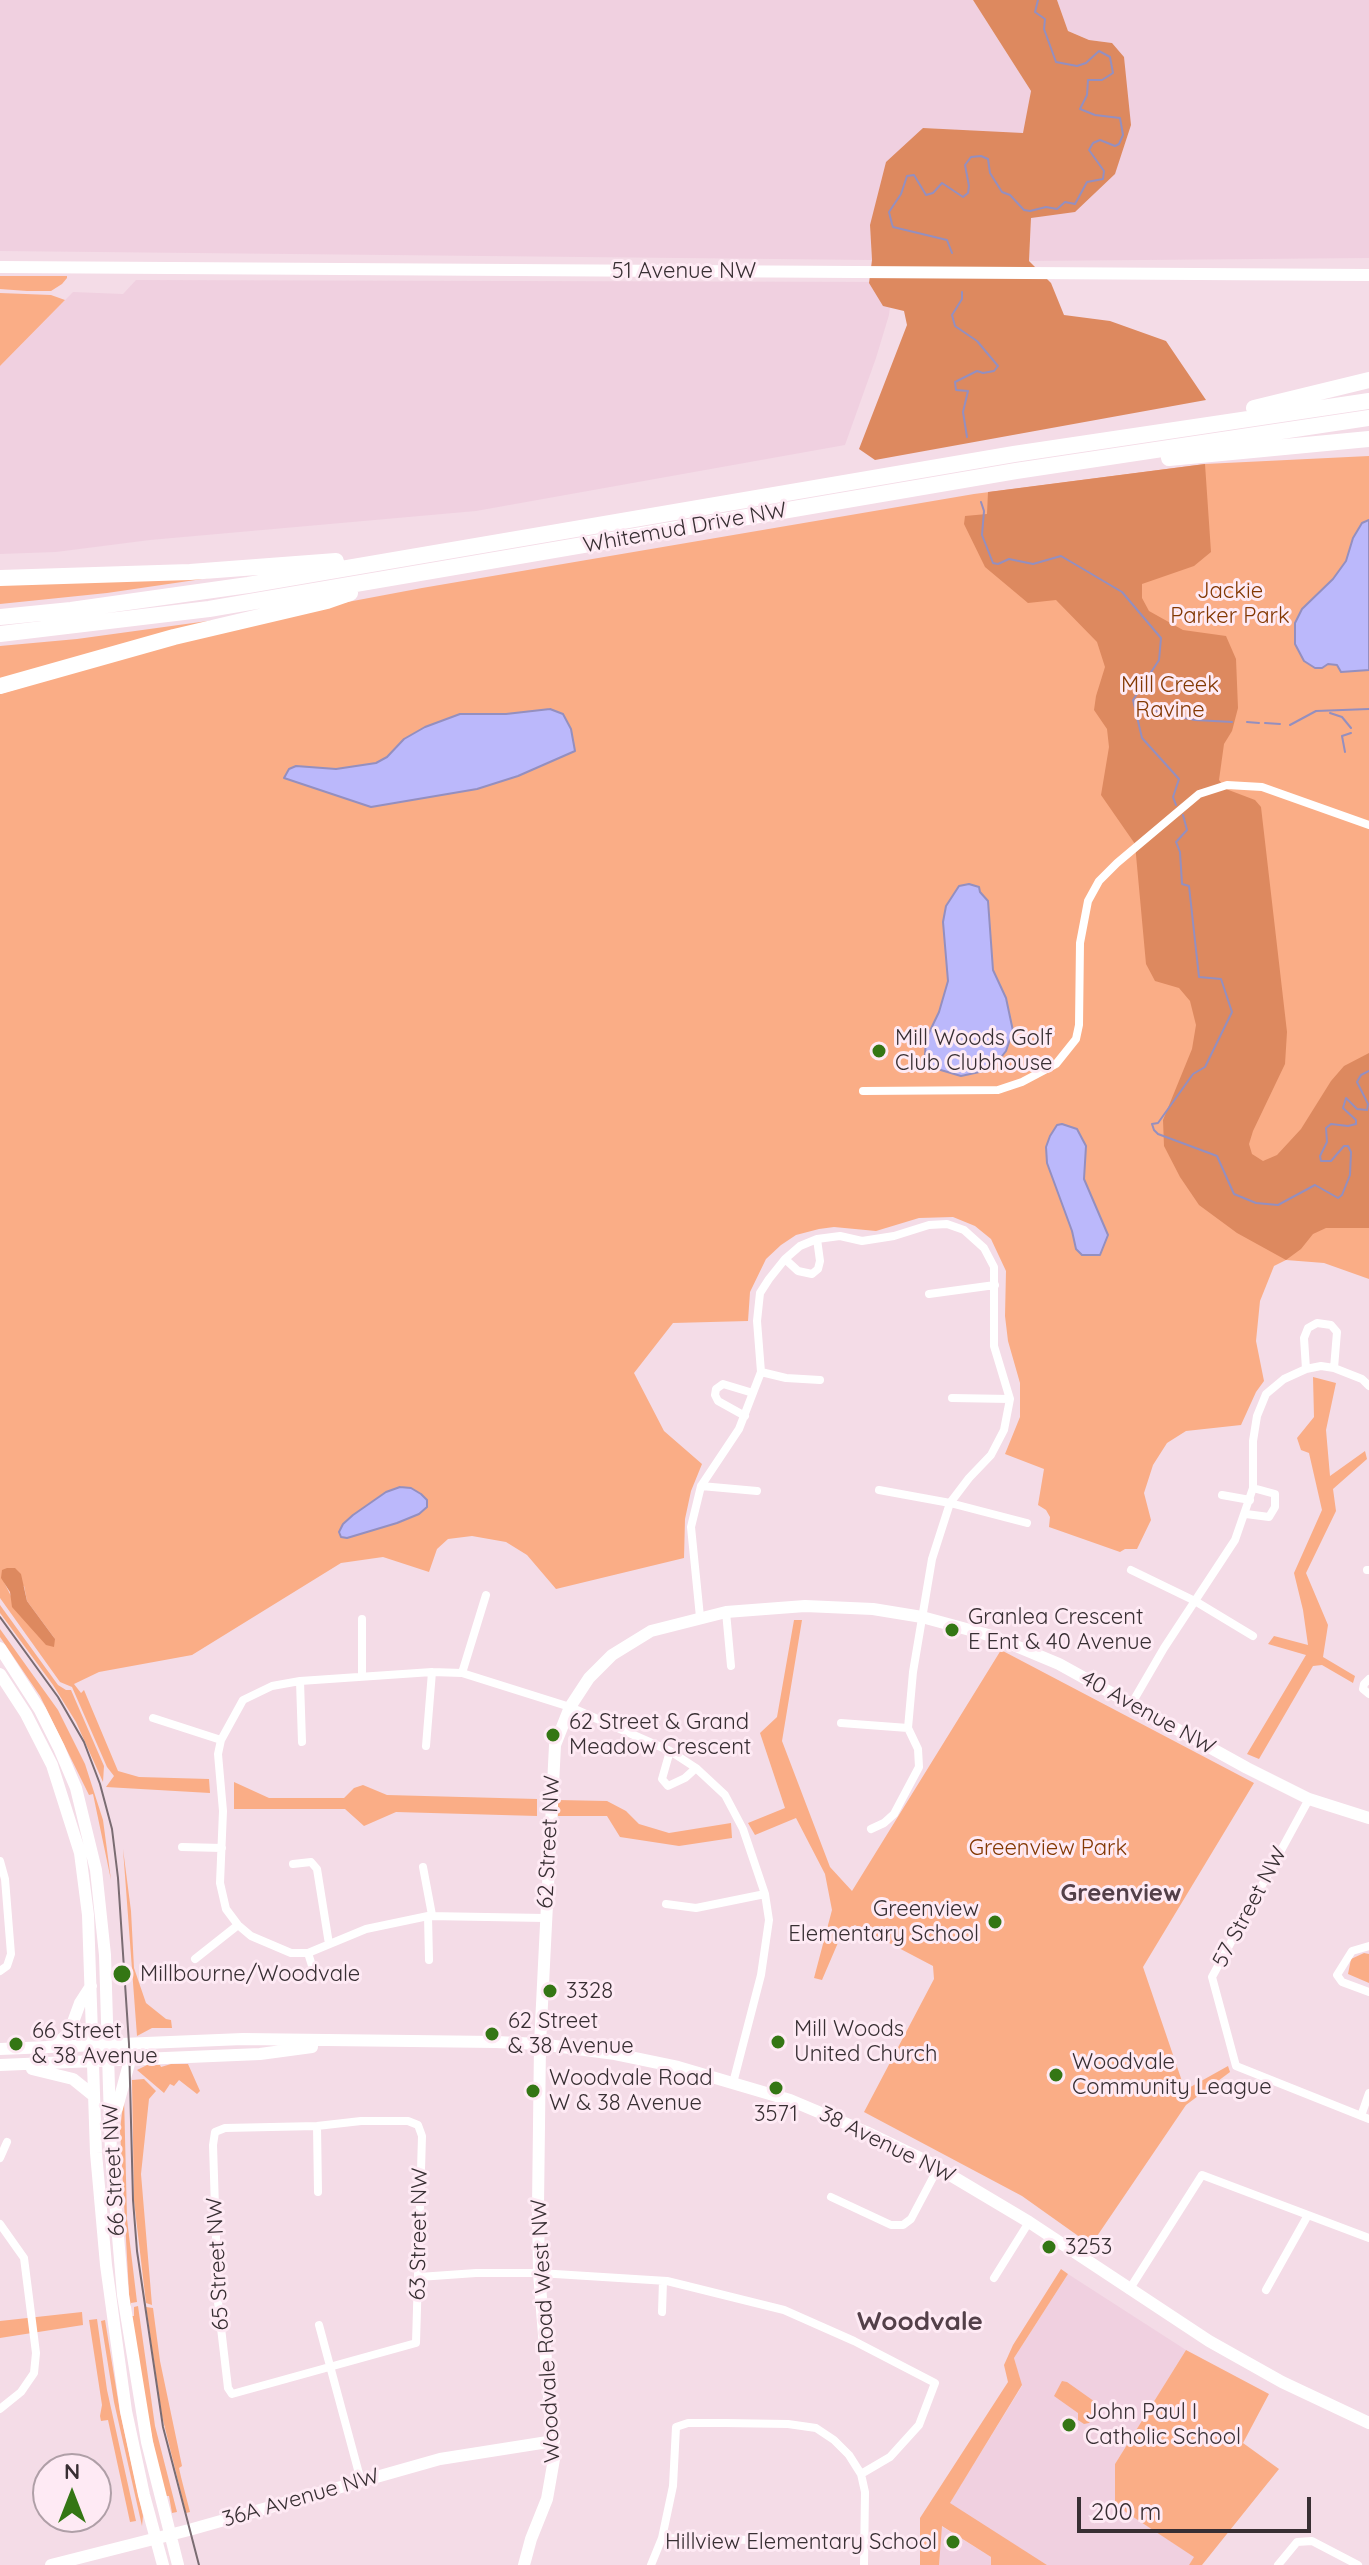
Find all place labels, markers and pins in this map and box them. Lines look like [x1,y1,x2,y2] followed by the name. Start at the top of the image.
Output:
[895,1025,1053,1076] place label: Mill Woods Golf Club Clubhouse
[870,1042,888,1060] marker: Mill Woods Golf Club Clubhouse
[968,1604,1152,1656] place label: Granlea Crescent E Ent & 40 Avenue
[943,1621,961,1639] marker: Granlea Crescent E Ent & 40 Avenue
[569,1709,751,1760] place label: 62 Street & Grand Meadow Crescent
[544,1726,562,1744] marker: 62 Street & Grand Meadow Crescent
[788,1896,979,1948] place label: Greenview Elementary School
[986,1913,1004,1931] marker: Greenview Elementary School
[140,1961,360,1987] place label: Millbourne/Woodvale
[111,1963,133,1985] marker: Millbourne/Woodvale
[566,1978,613,2004] place label: 3328
[541,1982,559,2000] marker: 3328
[508,2008,634,2060] place label: 62 Street & 38 Avenue
[794,2016,937,2068] place label: Mill Woods United Church
[32,2018,158,2070] place label: 66 Street & 38 Avenue
[483,2025,501,2043] marker: 62 Street & 38 Avenue
[769,2033,787,2051] marker: Mill Woods United Church
[7,2035,25,2053] marker: 66 Street & 38 Avenue
[1072,2049,1272,2100] place label: Woodvale Community League
[549,2065,713,2116] place label: Woodvale Road W & 38 Avenue
[1047,2066,1065,2084] marker: Woodvale Community League
[767,2079,785,2097] marker: 3571
[524,2082,542,2100] marker: Woodvale Road W & 38 Avenue
[754,2101,798,2127] place label: 3571
[1065,2234,1112,2260] place label: 3253
[1040,2238,1058,2256] marker: 3253
[1085,2399,1241,2450] place label: John Paul I Catholic School
[1060,2416,1078,2434] marker: John Paul I Catholic School
[665,2529,937,2555] place label: Hillview Elementary School
[944,2533,962,2551] marker: Hillview Elementary School

